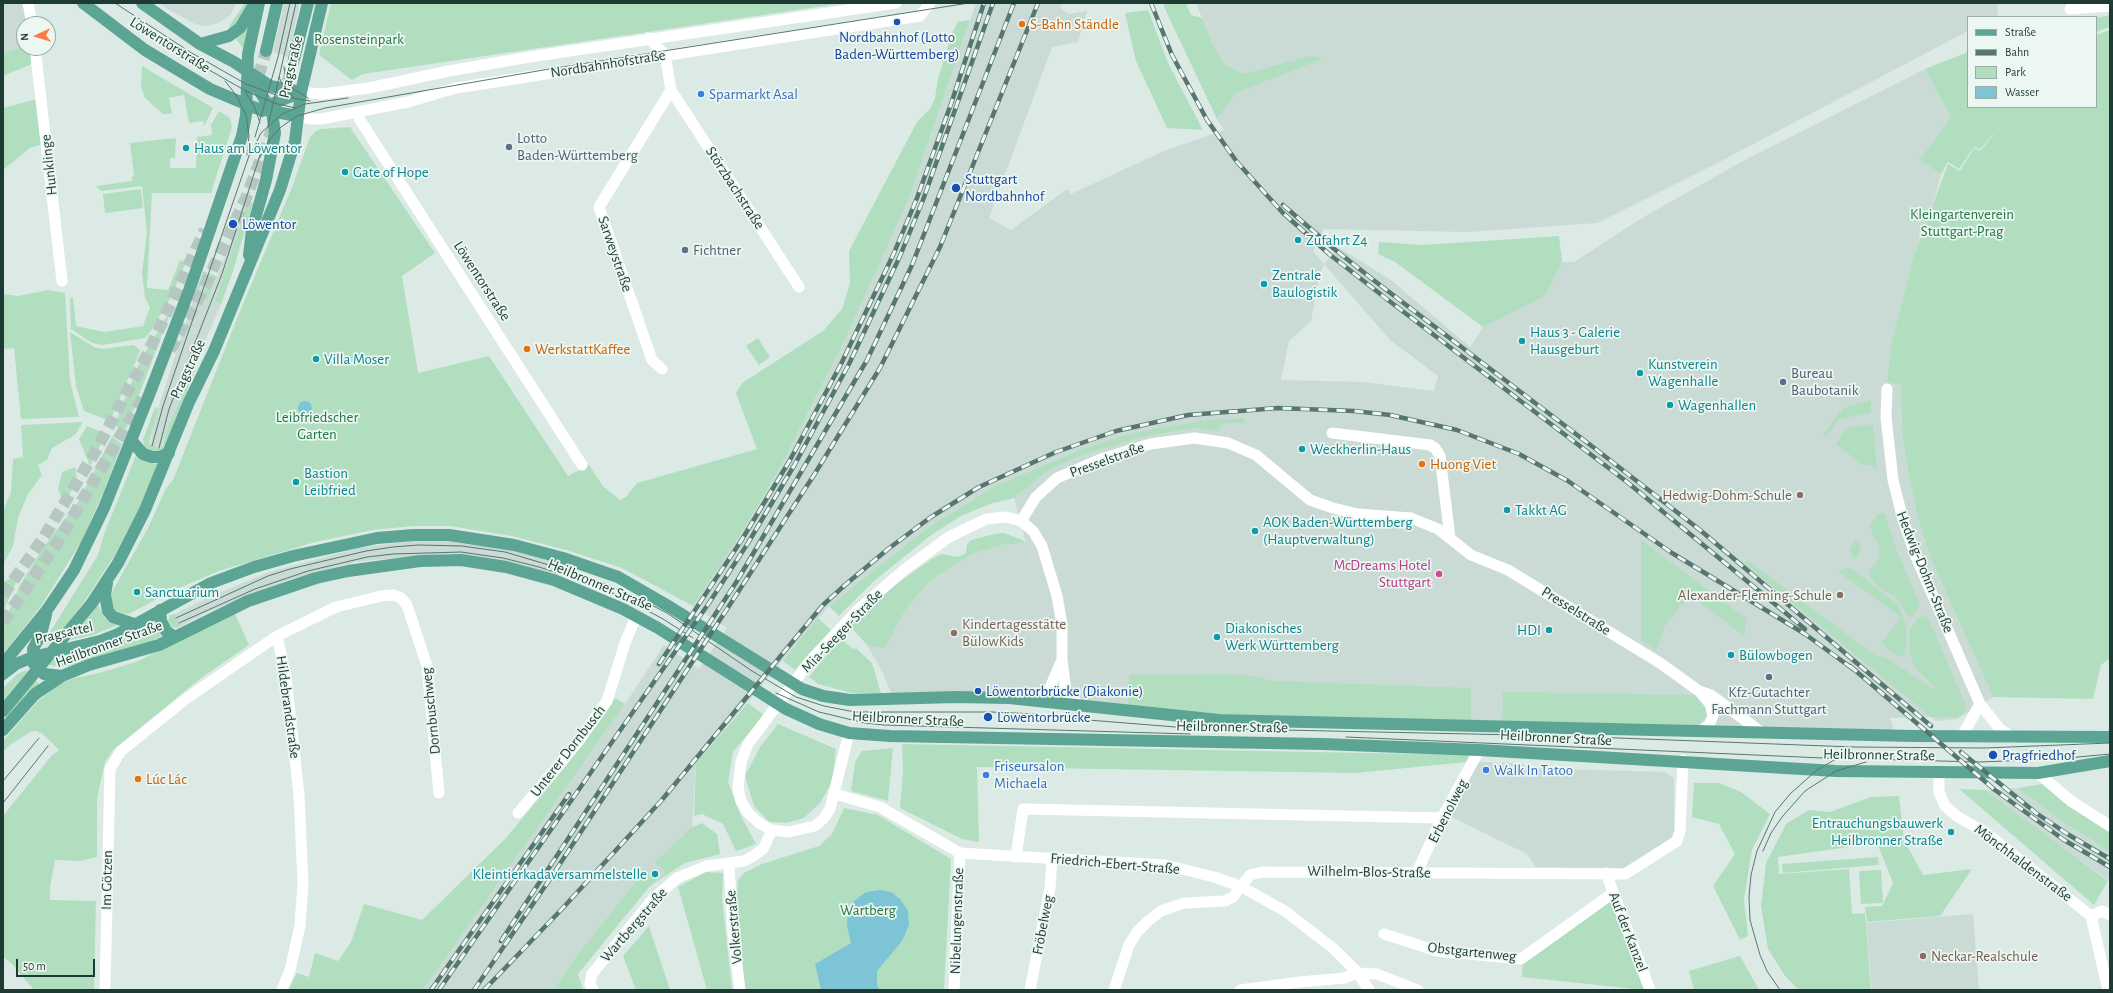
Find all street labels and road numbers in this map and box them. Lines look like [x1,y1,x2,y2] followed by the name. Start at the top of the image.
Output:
[126,13,214,77] street label: Löwentorstraße
[275,34,307,100] street label: Pragstraße
[549,46,667,82] street label: Nordbahnhofstraße
[37,133,61,197] street label: Hunklinge
[702,143,768,233] street label: Störzbachstraße
[594,214,636,294] street label: Sarweystraße
[450,238,514,324] street label: Löwentorstraße
[166,336,210,402] street label: Pragstraße
[1067,438,1147,482] street label: Presselstraße
[1892,508,1958,636] street label: Hedwig-Dohm-Straße
[545,555,655,615] street label: Heilbronner Straße
[1538,583,1614,639] street label: Presselstraße
[798,585,886,677] street label: Mia-Seeger-Straße
[53,616,165,672] street label: Heilbronner Straße
[33,618,95,648] street label: Pragsattel
[272,654,304,760] street label: Hildebrandstraße
[417,666,445,756] street label: Dornbuschweg
[527,702,609,800] street label: Unterer Dornbusch
[852,707,964,731] street label: Heilbronner Straße
[1176,717,1288,737] street label: Heilbronner Straße
[1500,726,1612,750] street label: Heilbronner Straße
[1823,745,1935,765] street label: Heilbronner Straße
[1424,776,1472,846] street label: Erbenolweg
[1970,820,2076,906] street label: Mönchhaldenstraße
[1050,849,1180,879] street label: Friedrich-Ebert-Straße
[97,850,117,910] street label: Im Götzen
[1307,862,1431,882] street label: Wilhelm-Blos-Straße
[946,867,968,975] street label: Nibelungenstraße
[597,884,671,966] street label: Wartbergstraße
[722,889,746,965] street label: Volkerstraße
[1605,890,1651,974] street label: Auf der Kanzel
[1028,894,1058,956] street label: Fröbelweg
[1427,938,1517,966] street label: Obstgartenweg

